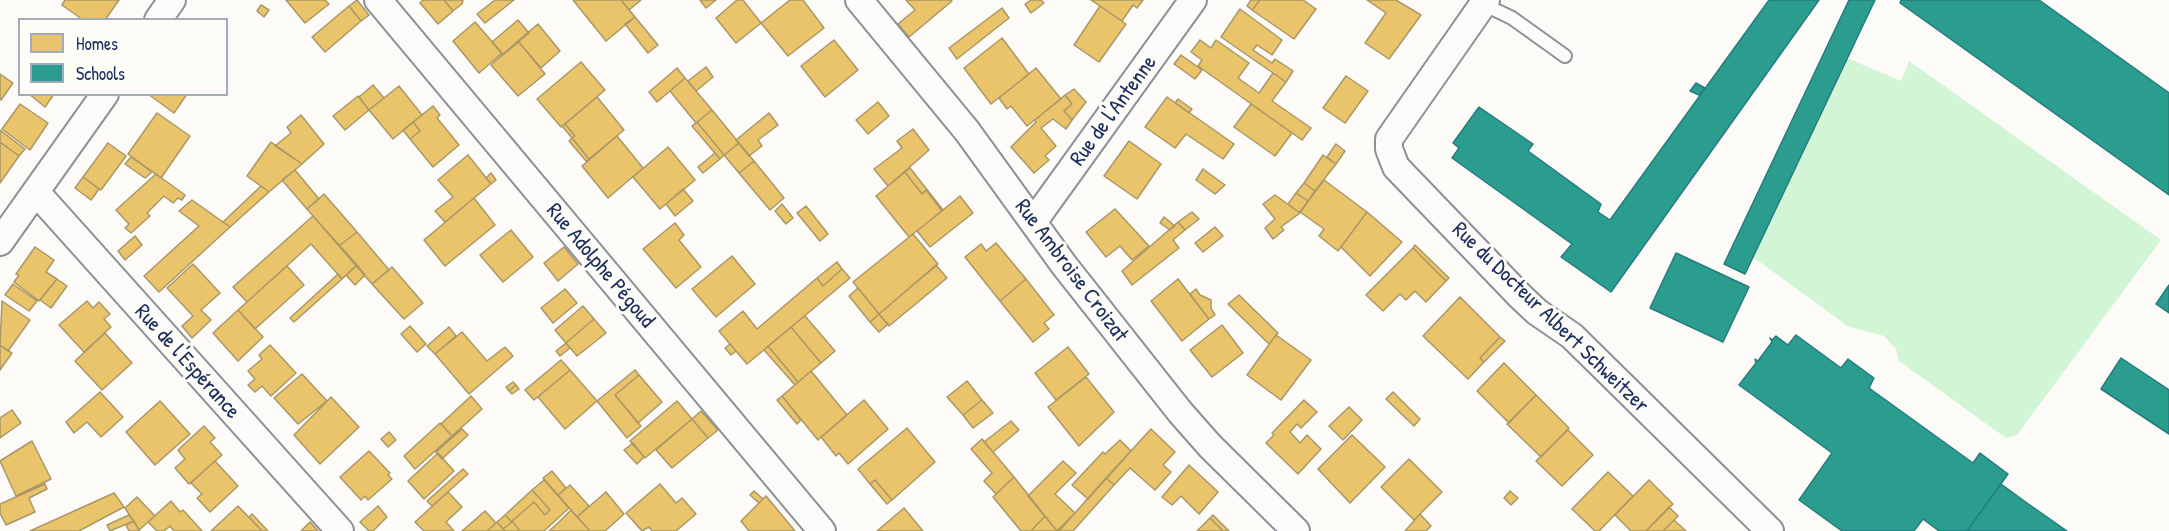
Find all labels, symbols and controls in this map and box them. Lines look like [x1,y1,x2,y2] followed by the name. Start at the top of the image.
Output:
[18,18,228,96] legend
[76,31,118,56] text: Homes
[1065,51,1163,171] street label: Rue de l'Antenne
[76,61,125,86] text: Schools
[1009,194,1133,348] street label: Rue Ambroise Croizat
[540,198,660,334] street label: Rue Adolphe Pégoud
[1446,217,1654,419] street label: Rue du Docteur Albert Schweitzer
[129,299,245,425] street label: Rue de l'Espérance

